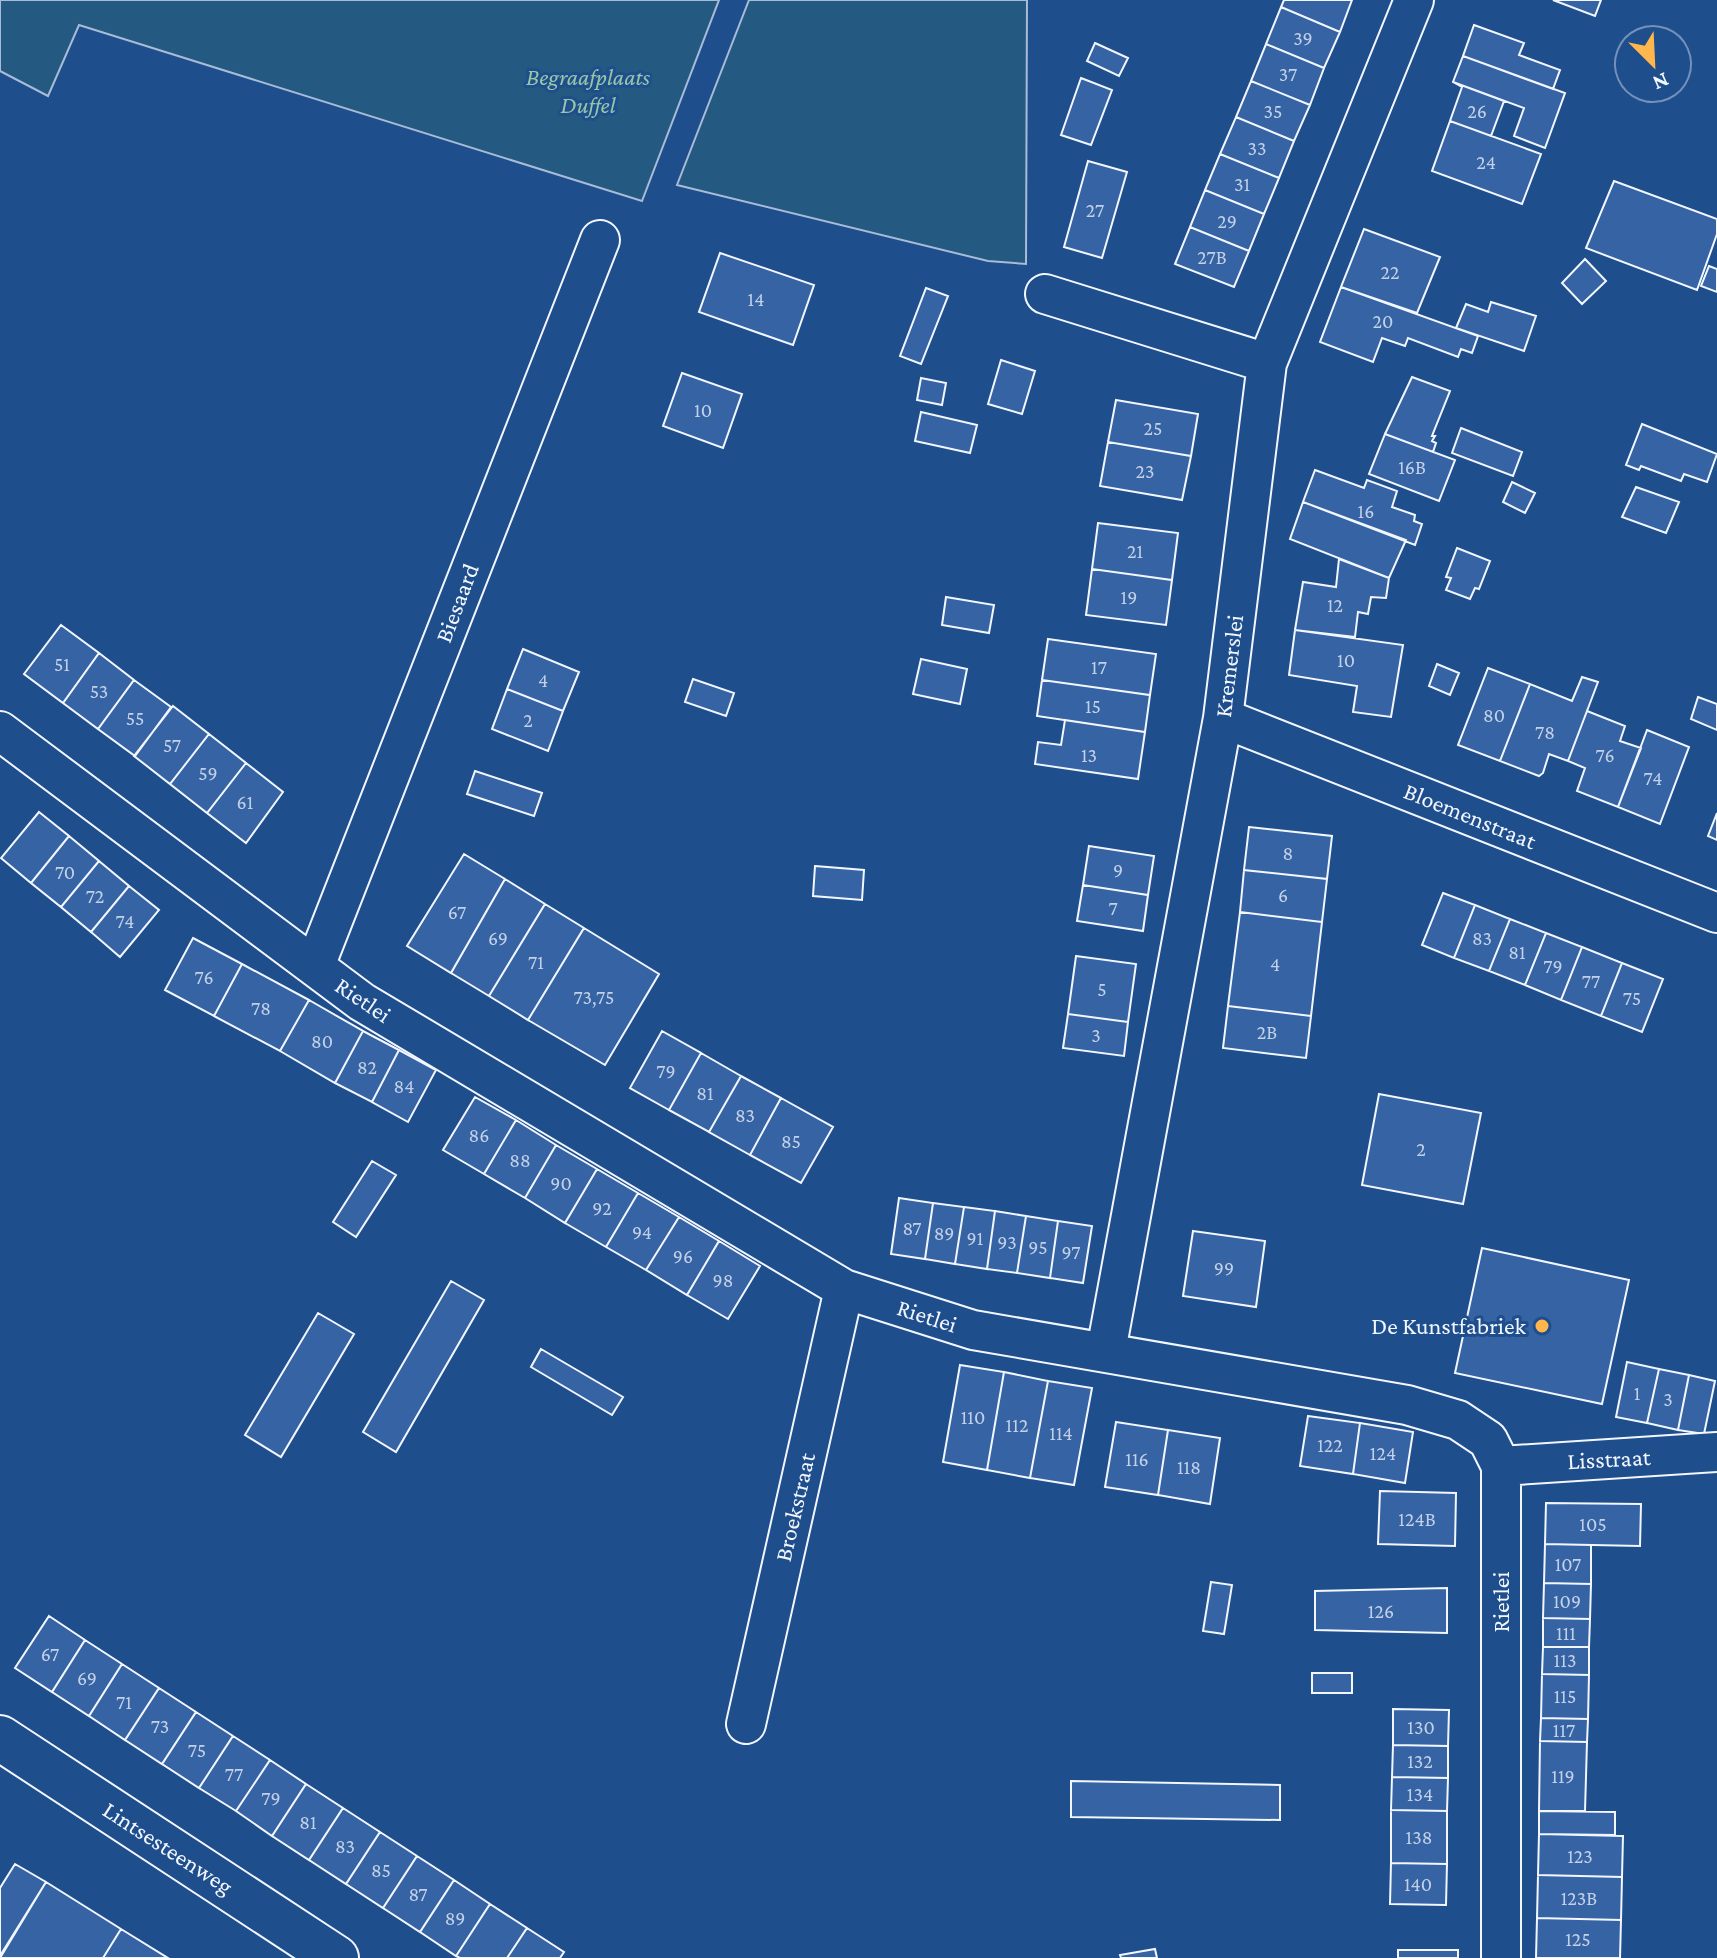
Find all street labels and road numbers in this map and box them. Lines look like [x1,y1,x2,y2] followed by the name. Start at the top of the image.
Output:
[429,559,484,646] street label: Biesaard
[1209,613,1248,719] street label: Kremerslei
[1400,777,1541,855] street label: Bloemenstraat
[330,971,396,1028] street label: Rietlei
[894,1293,960,1338] street label: Rietlei
[1567,1443,1652,1474] street label: Lisstraat
[769,1449,820,1564] street label: Broekstraat
[1487,1571,1514,1633] street label: Rietlei
[98,1796,239,1900] street label: Lintsesteenweg

